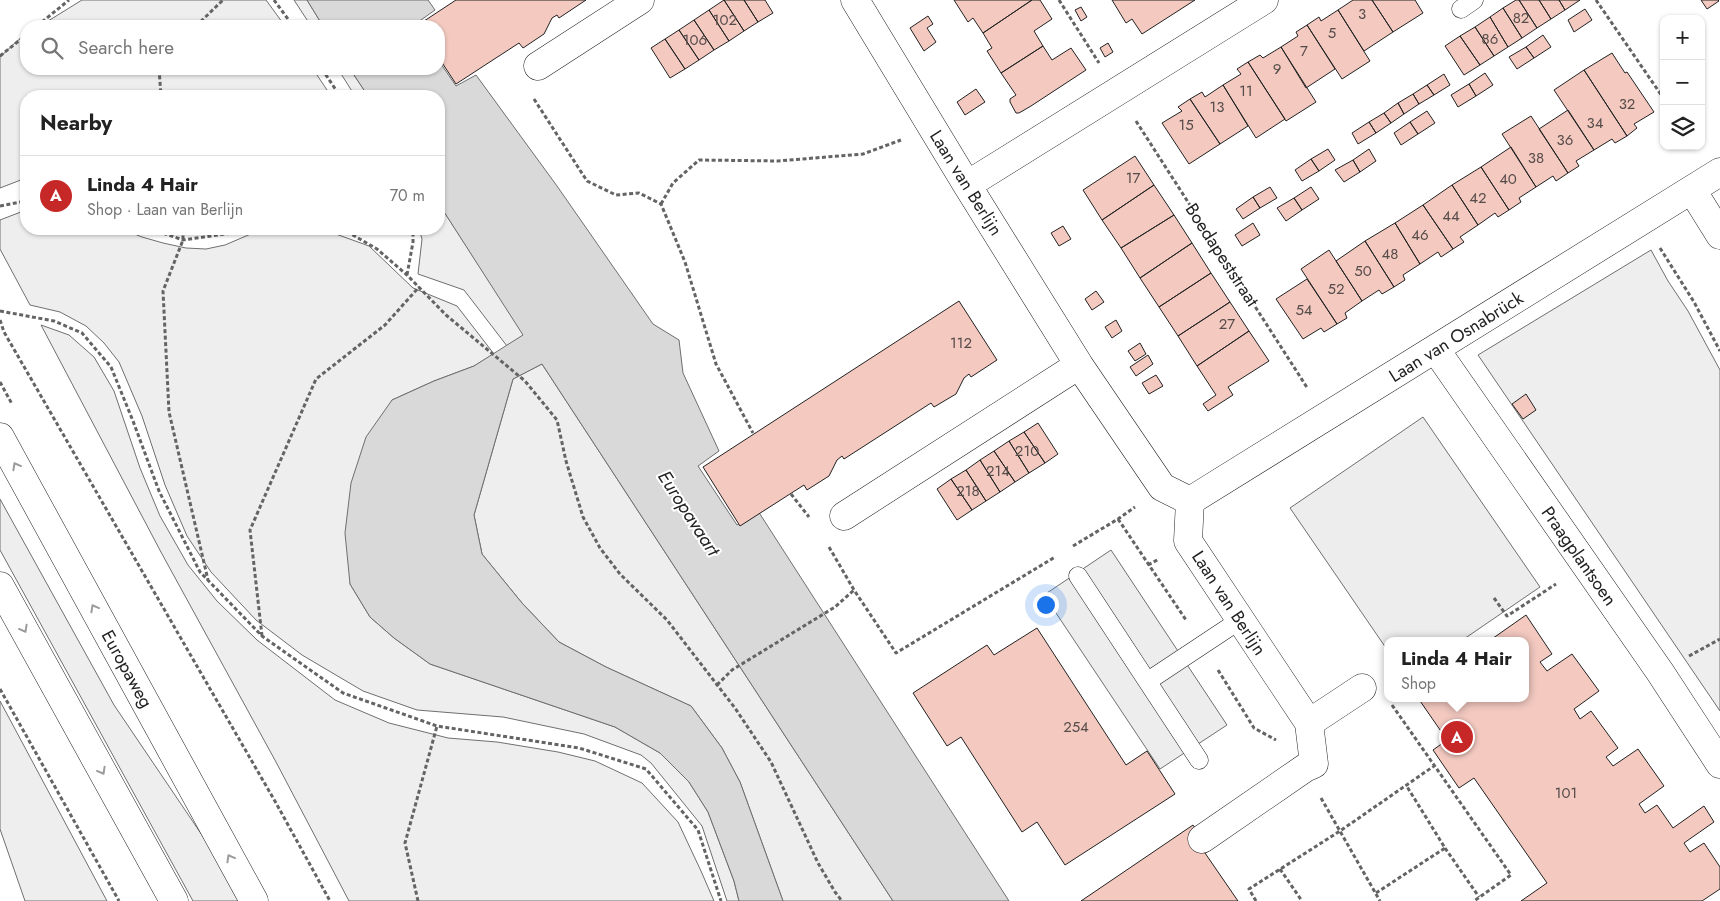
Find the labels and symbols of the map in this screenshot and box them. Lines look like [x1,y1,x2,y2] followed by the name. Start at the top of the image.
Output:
[1358,3,1366,25] house number: 3
[1513,7,1529,29] house number: 82
[713,9,737,31] house number: 102
[1328,22,1336,44] house number: 5
[1482,28,1498,50] house number: 86
[683,29,707,51] house number: 106
[1300,40,1308,62] house number: 7
[1273,58,1281,80] house number: 9
[1239,80,1253,102] house number: 11
[1619,93,1635,115] house number: 32
[1210,96,1224,118] house number: 13
[1587,112,1604,134] house number: 34
[1178,114,1194,136] house number: 15
[923,125,1009,241] street label: Laan van Berlijn
[1557,129,1573,151] house number: 36
[1528,147,1544,169] house number: 38
[1126,167,1140,189] house number: 17
[1499,168,1517,190] house number: 40
[1469,187,1487,209] house number: 42
[1179,198,1266,312] street label: Boedapeststraat
[1442,205,1460,227] house number: 44
[1411,224,1429,246] house number: 46
[1382,243,1398,265] house number: 48
[1354,260,1372,282] house number: 50
[1328,278,1345,300] house number: 52
[1384,285,1528,389] street label: Laan van Osnabrück
[1295,299,1313,321] house number: 54
[1219,313,1235,335] house number: 27
[950,332,972,354] house number: 112
[1015,440,1039,462] house number: 210
[986,460,1010,482] house number: 214
[12,462,22,471] one-way arrow
[651,465,728,562] water label: Europavaart
[956,480,980,502] house number: 218
[1535,501,1623,611] street label: Praagplantsoen
[1185,546,1273,660] street label: Laan van Berlijn
[1033,592,1059,618] your location
[90,605,100,614] one-way arrow
[17,623,27,632] one-way arrow
[95,625,159,713] street label: Europaweg
[1063,716,1089,738] house number: 254
[1441,718,1473,756] pin: A
[96,765,106,774] one-way arrow
[1555,782,1577,804] house number: 101
[227,855,237,864] one-way arrow

